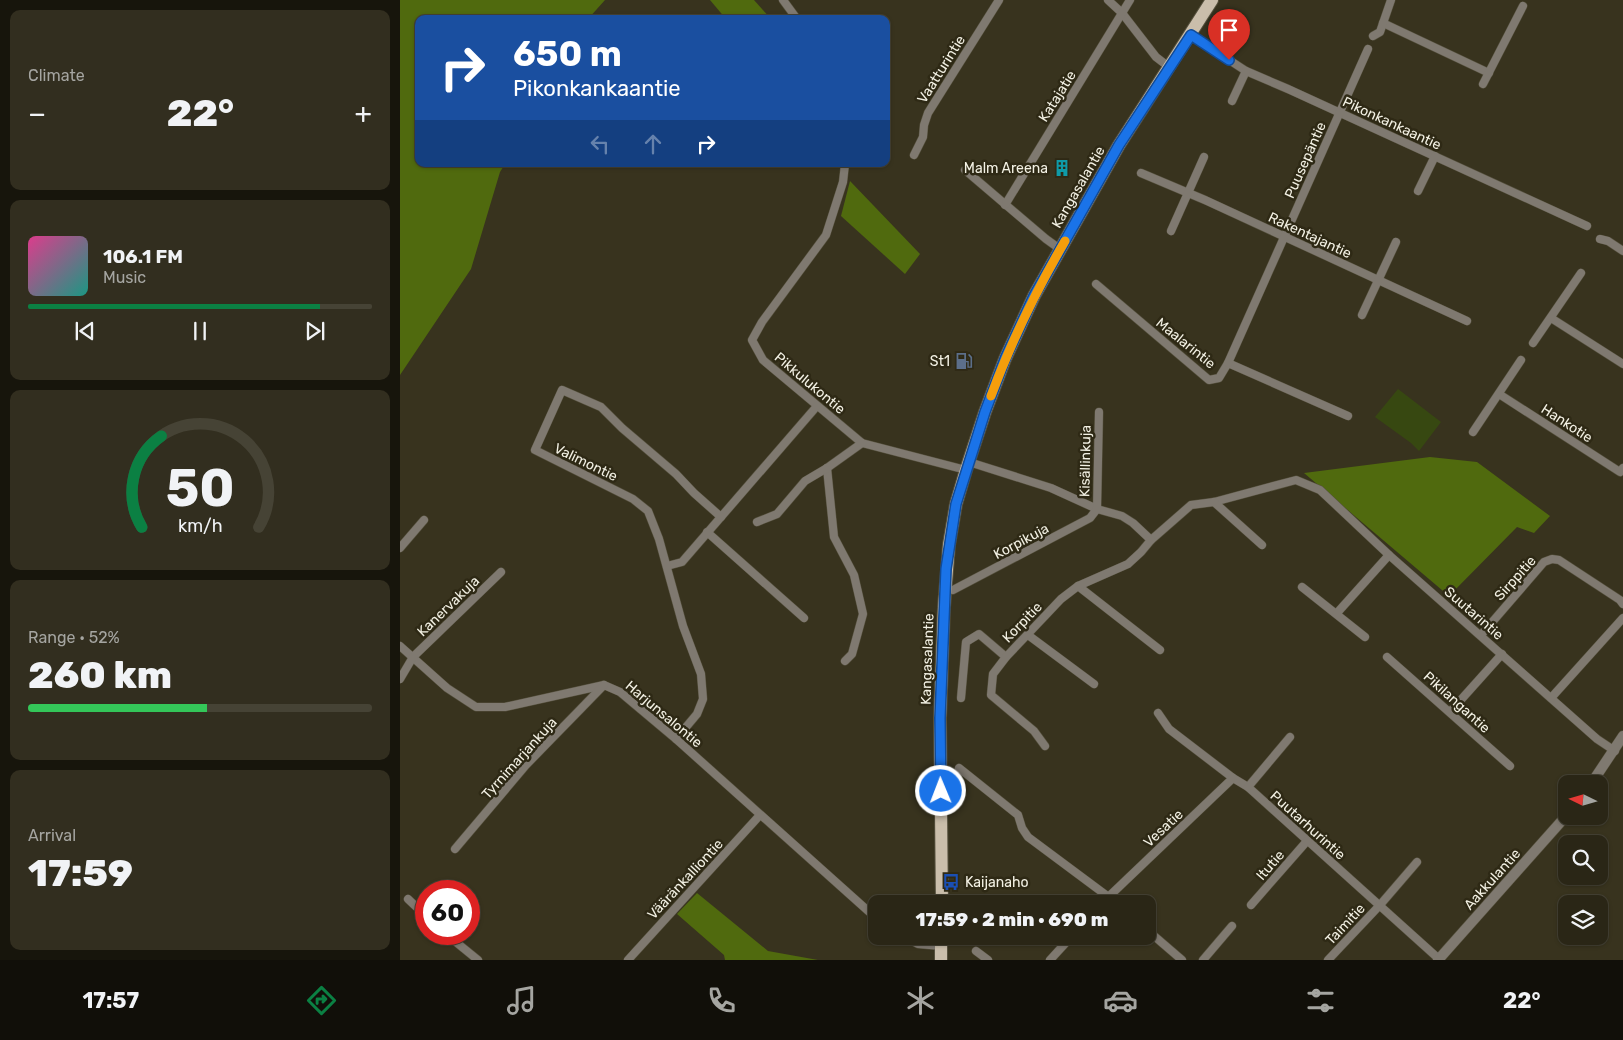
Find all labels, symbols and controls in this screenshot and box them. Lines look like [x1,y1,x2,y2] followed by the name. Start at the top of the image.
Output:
[1208,9,1250,60] pin
[1215,16,1243,44] icon: arrive
[914,32,969,106] street label: Vaatturintie
[513,33,622,75] text: 650 m
[430,35,495,100] icon: right
[28,66,85,85] text: Climate
[1035,67,1080,125] street label: Katajatie
[513,75,681,102] text: Pikonkankaantie
[167,90,234,136] text: 22°
[1340,93,1444,154] street label: Pikonkankaantie
[28,97,46,130] text: −
[355,97,372,130] text: +
[1281,119,1330,201] street label: Puusepäntie
[586,130,614,158] icon: left
[639,130,667,158] icon: ahead
[692,130,720,158] icon: right
[1048,143,1109,231] street label: Kangasalantie
[1052,158,1072,178] building icon: Malm Areena
[964,160,1048,177] place label: Malm Areena
[1266,209,1354,262] street label: Rakentajantie
[103,245,183,268] text: 106.1 FM
[103,268,146,287] text: Music
[1153,314,1219,373] street label: Maalarintie
[71,317,99,345] icon: previous
[186,317,214,345] icon: pause
[301,317,329,345] icon: next
[771,349,849,418] street label: Pikkulukontie
[954,351,974,371] fuel station icon: St1
[930,353,950,370] place label: St1
[1538,401,1596,446] street label: Hankotie
[1076,425,1095,497] street label: Kisällinkuja
[551,440,620,485] street label: Valimontie
[166,457,234,519] text: 50
[178,515,222,536] text: km/h
[991,520,1052,563] street label: Korpikuja
[1491,552,1540,604] street label: Sirppitie
[414,573,483,640] street label: Kanervakuja
[1441,583,1507,644] street label: Suutarintie
[999,598,1046,646] street label: Korpitie
[917,613,938,705] street label: Kangasalantie
[28,628,120,647] text: Range · 52%
[28,652,172,698] text: 260 km
[1420,668,1494,737] street label: Pikilangantie
[622,677,706,751] street label: Harjunsalontie
[478,714,561,803] street label: Tyrnimarjankuja
[914,764,966,816] position arrow
[1558,775,1608,825] north arrow
[1558,775,1608,945] map controls
[1267,787,1349,864] street label: Puutarhurintie
[1140,806,1187,851] street label: Vesatie
[28,826,76,845] text: Arrival
[1558,835,1608,885] button: search
[644,836,727,923] street label: Vääränkalliontie
[1461,845,1524,913] street label: Aakkulantie
[1253,847,1288,884] street label: Itutie
[28,850,133,896] text: 17:59
[941,872,961,892] bus stop icon: Kaijanaho
[965,874,1029,891] place label: Kaijanaho
[415,880,480,945] speed limit sign: 60
[1558,895,1608,945] button: layers
[1322,900,1369,949] street label: Taimitie
[916,908,1108,931] text: 17:59 · 2 min · 690 m
[304,983,339,1018] icon: directions
[504,983,539,1018] icon: music
[704,983,739,1018] icon: phone
[903,983,938,1018] icon: climate
[1103,983,1138,1018] icon: car
[1303,983,1338,1018] icon: filters
[82,987,139,1014] text: 17:57
[1503,987,1541,1014] text: 22°

